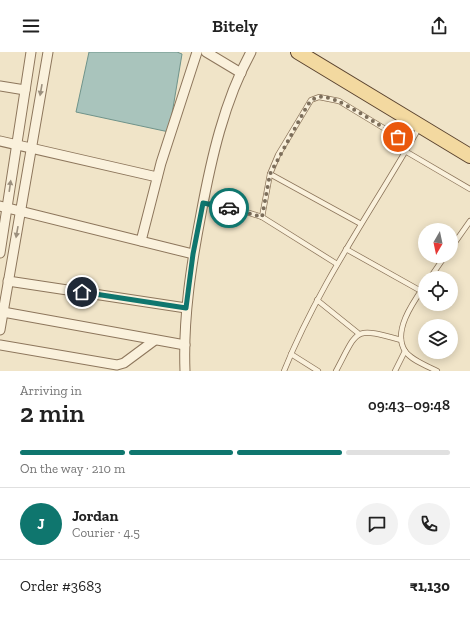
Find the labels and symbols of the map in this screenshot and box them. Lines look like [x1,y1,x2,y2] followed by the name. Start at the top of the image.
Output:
[38,84,44,97] one-way arrow
[381,120,415,154] pin
[7,180,13,193] one-way arrow
[209,188,249,228] courier
[418,223,458,263] north arrow
[14,226,20,238] one-way arrow
[65,275,99,309] pin

